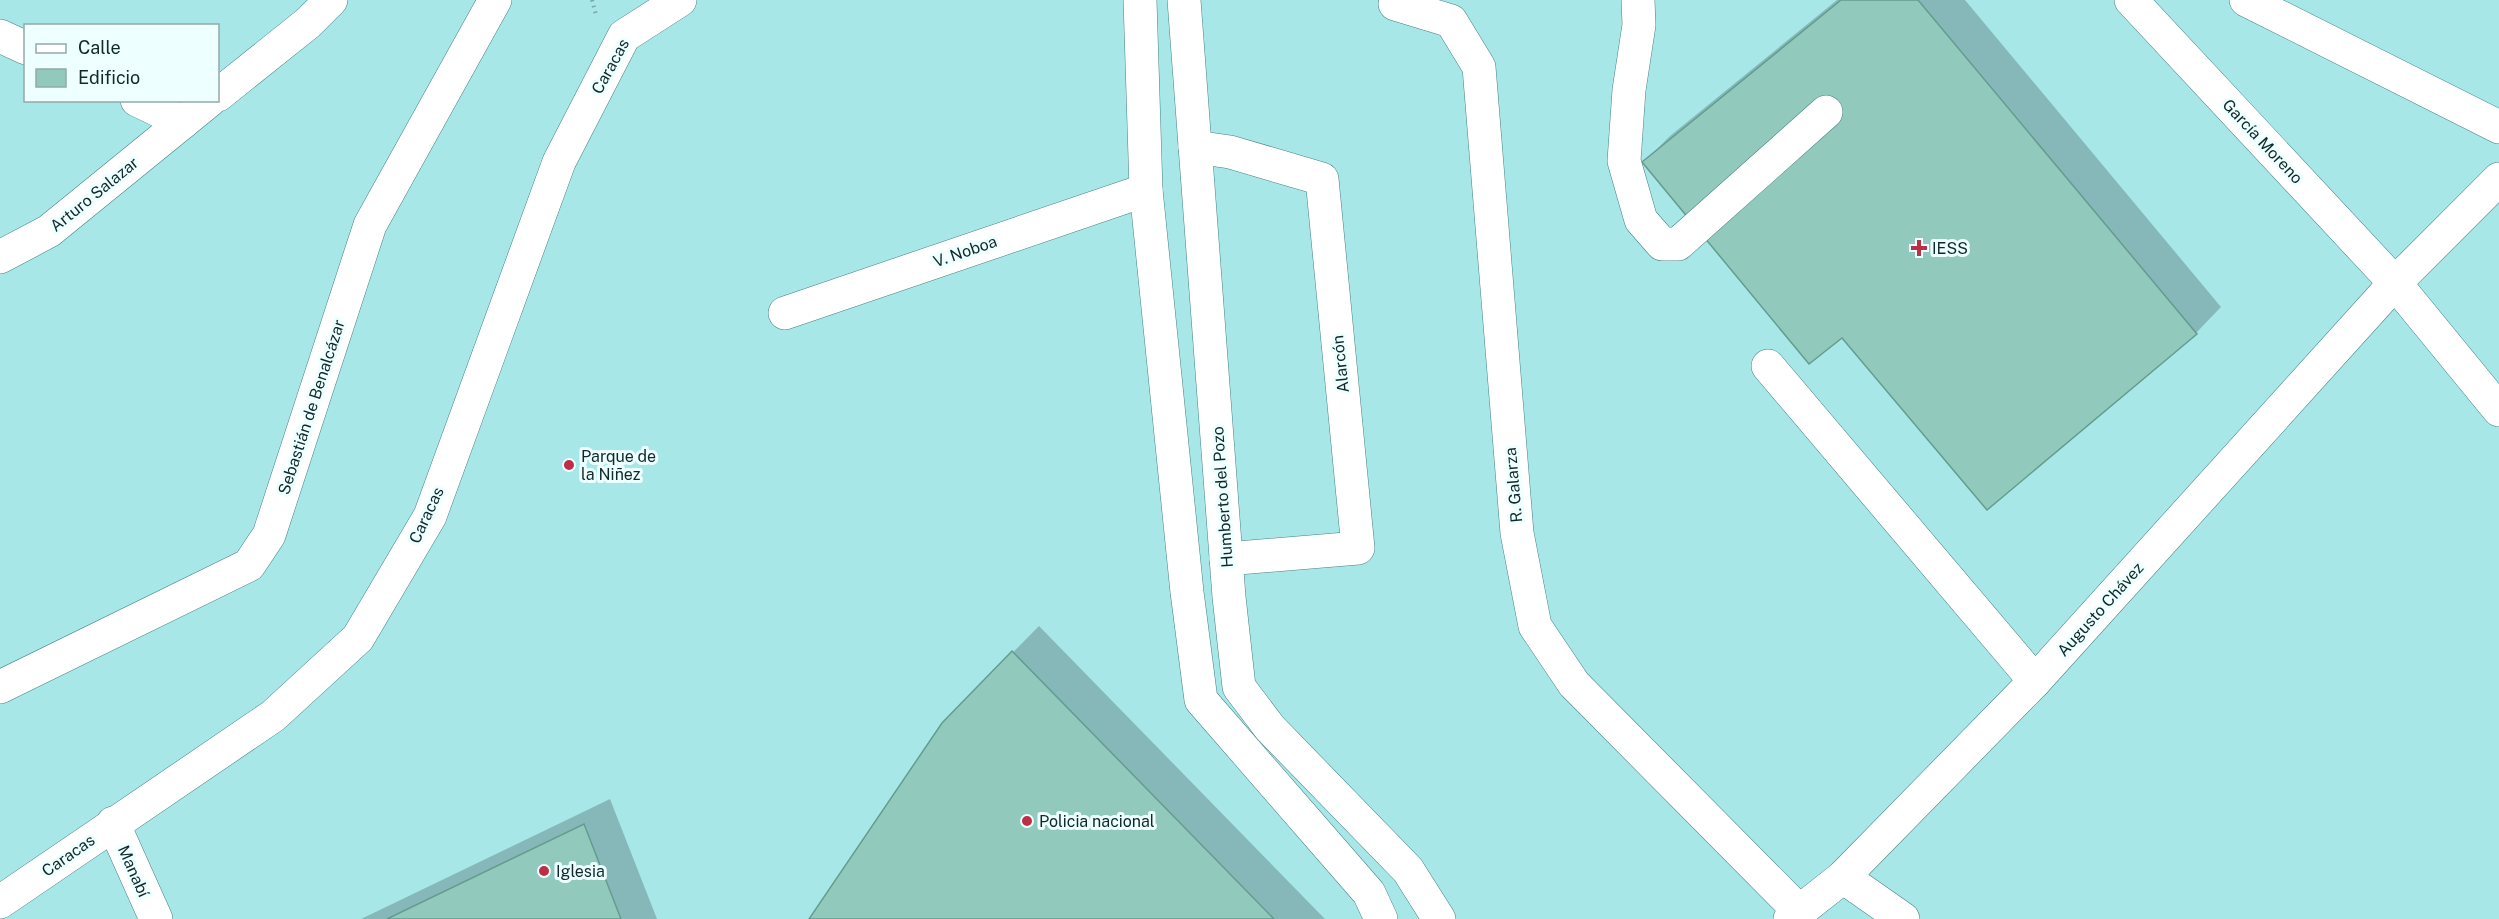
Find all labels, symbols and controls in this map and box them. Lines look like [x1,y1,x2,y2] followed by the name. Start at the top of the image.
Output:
[24,24,219,102] legend
[588,35,633,97] street label: Caracas
[78,37,121,58] text: Calle
[78,67,140,88] text: Edificio
[2219,95,2307,187] street label: García Moreno
[46,153,142,236] street label: Arturo Salazar
[931,232,999,271] street label: V. Noboa
[1910,239,1928,257] marker: IESS
[1932,239,1968,258] place label: IESS
[274,317,349,497] street label: Sebastián de Benalcázar
[1328,334,1353,394] street label: Alarcón
[1208,426,1237,568] street label: Humberto del Pozo
[581,447,656,484] place label: Parque de la Niñez
[1501,447,1526,523] street label: R. Galarza
[562,458,576,472] marker: Parque de la Niñez
[405,484,448,546] street label: Caracas
[2053,558,2148,660] street label: Augusto Chávez
[1039,812,1155,831] place label: Policia nacional
[1020,814,1034,828] marker: Policia nacional
[38,830,98,880] street label: Caracas
[114,842,154,901] street label: Manabí
[556,862,605,881] place label: Iglesia
[537,864,551,878] marker: Iglesia

